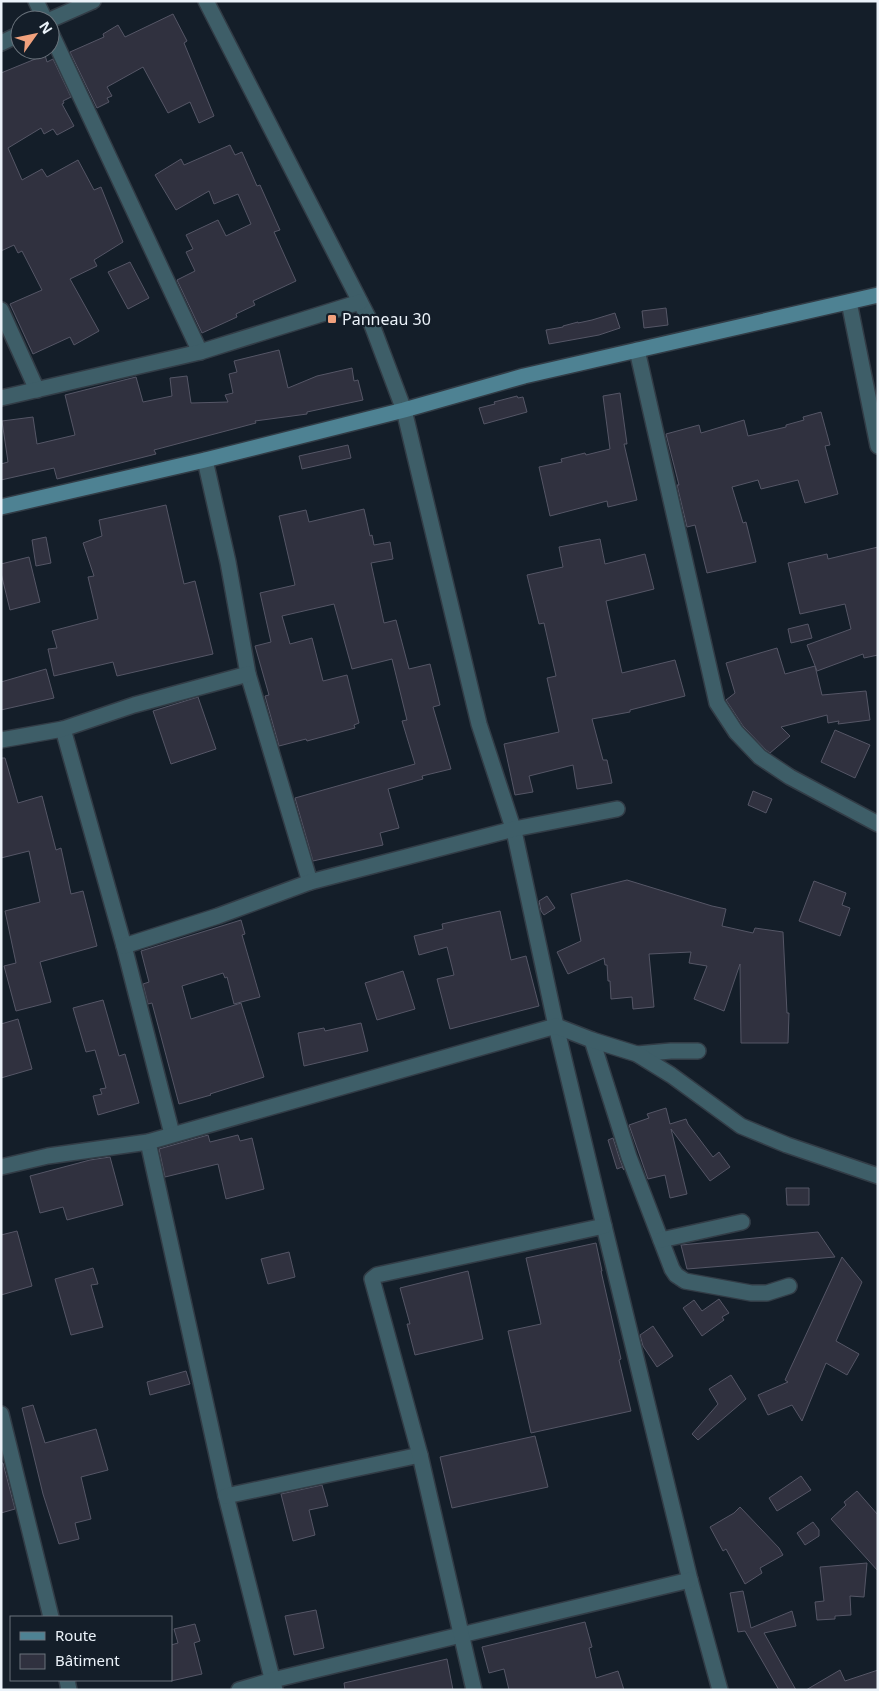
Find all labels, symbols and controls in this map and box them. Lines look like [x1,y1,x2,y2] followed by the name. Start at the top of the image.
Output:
[10,10,60,60] north arrow
[35,18,57,38] text: N
[342,308,431,330] place label: Panneau 30
[326,313,338,325] marker: Panneau 30
[10,1616,172,1681] legend
[55,1625,97,1645] text: Route
[55,1650,120,1670] text: Bâtiment

